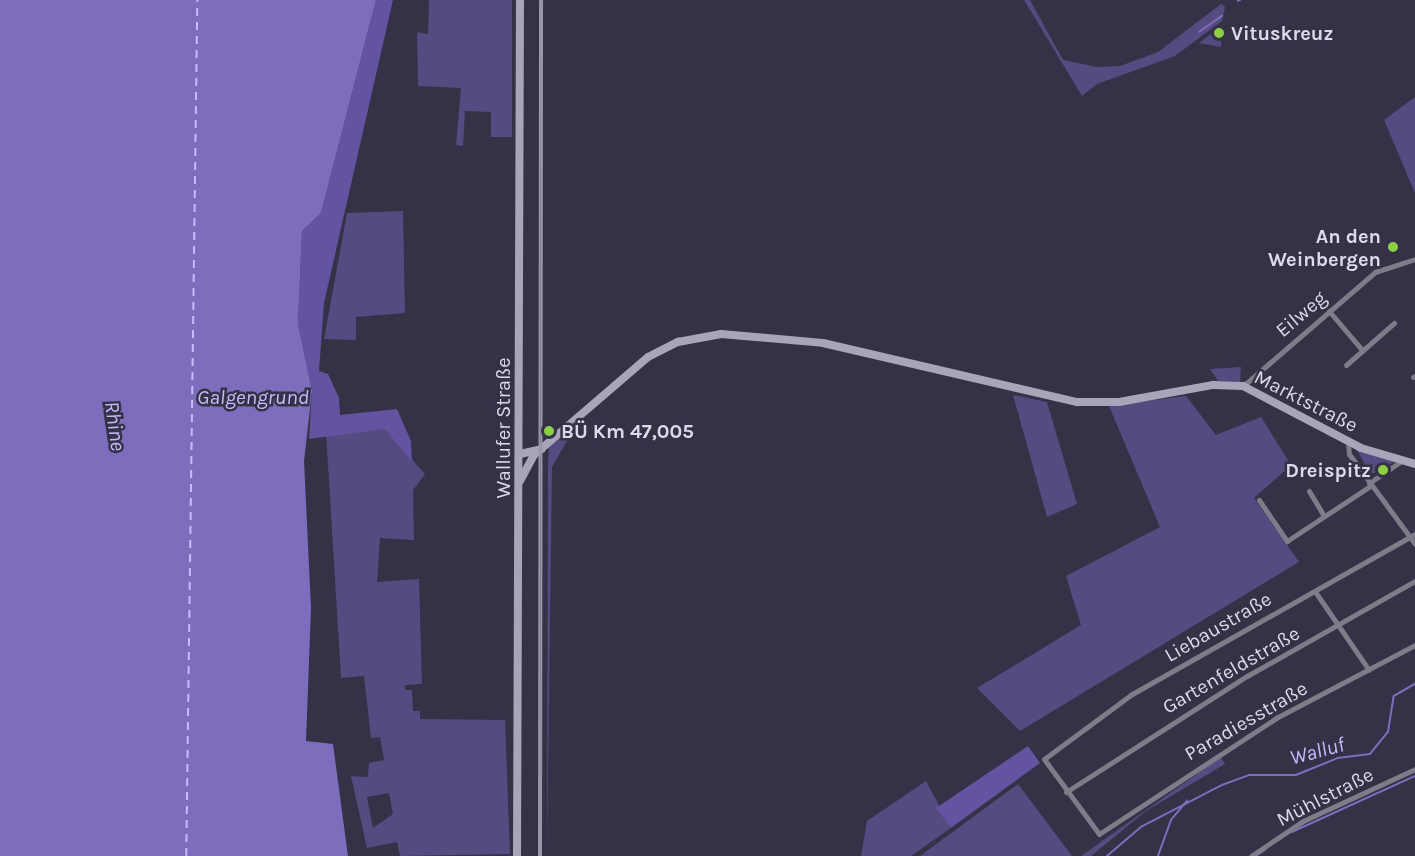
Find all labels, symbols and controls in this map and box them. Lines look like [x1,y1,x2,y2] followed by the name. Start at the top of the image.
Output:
[1231,21,1333,45] place label: Vituskreuz
[1212,26,1226,40] marker: Vituskreuz
[1268,224,1381,271] place label: An den Weinbergen
[1386,240,1400,254] marker: An den Weinbergen
[1271,286,1331,342] street label: Eilweg
[491,357,515,499] street label: Wallufer Straße
[1250,365,1362,437] street label: Marktstraße
[197,384,309,410] water label: Galgengrund
[99,400,131,452] water label: Rhine
[561,419,694,443] place label: BÜ Km 47,005
[542,424,556,438] marker: BÜ Km 47,005
[1285,458,1371,482] place label: Dreispitz
[1376,463,1390,477] marker: Dreispitz
[1160,587,1276,667] street label: Liebaustraße
[1158,621,1304,719] street label: Gartenfeldstraße
[1180,676,1312,766] street label: Paradiesstraße
[1287,732,1347,770] water label: Walluf
[1273,762,1377,832] street label: Mühlstraße

